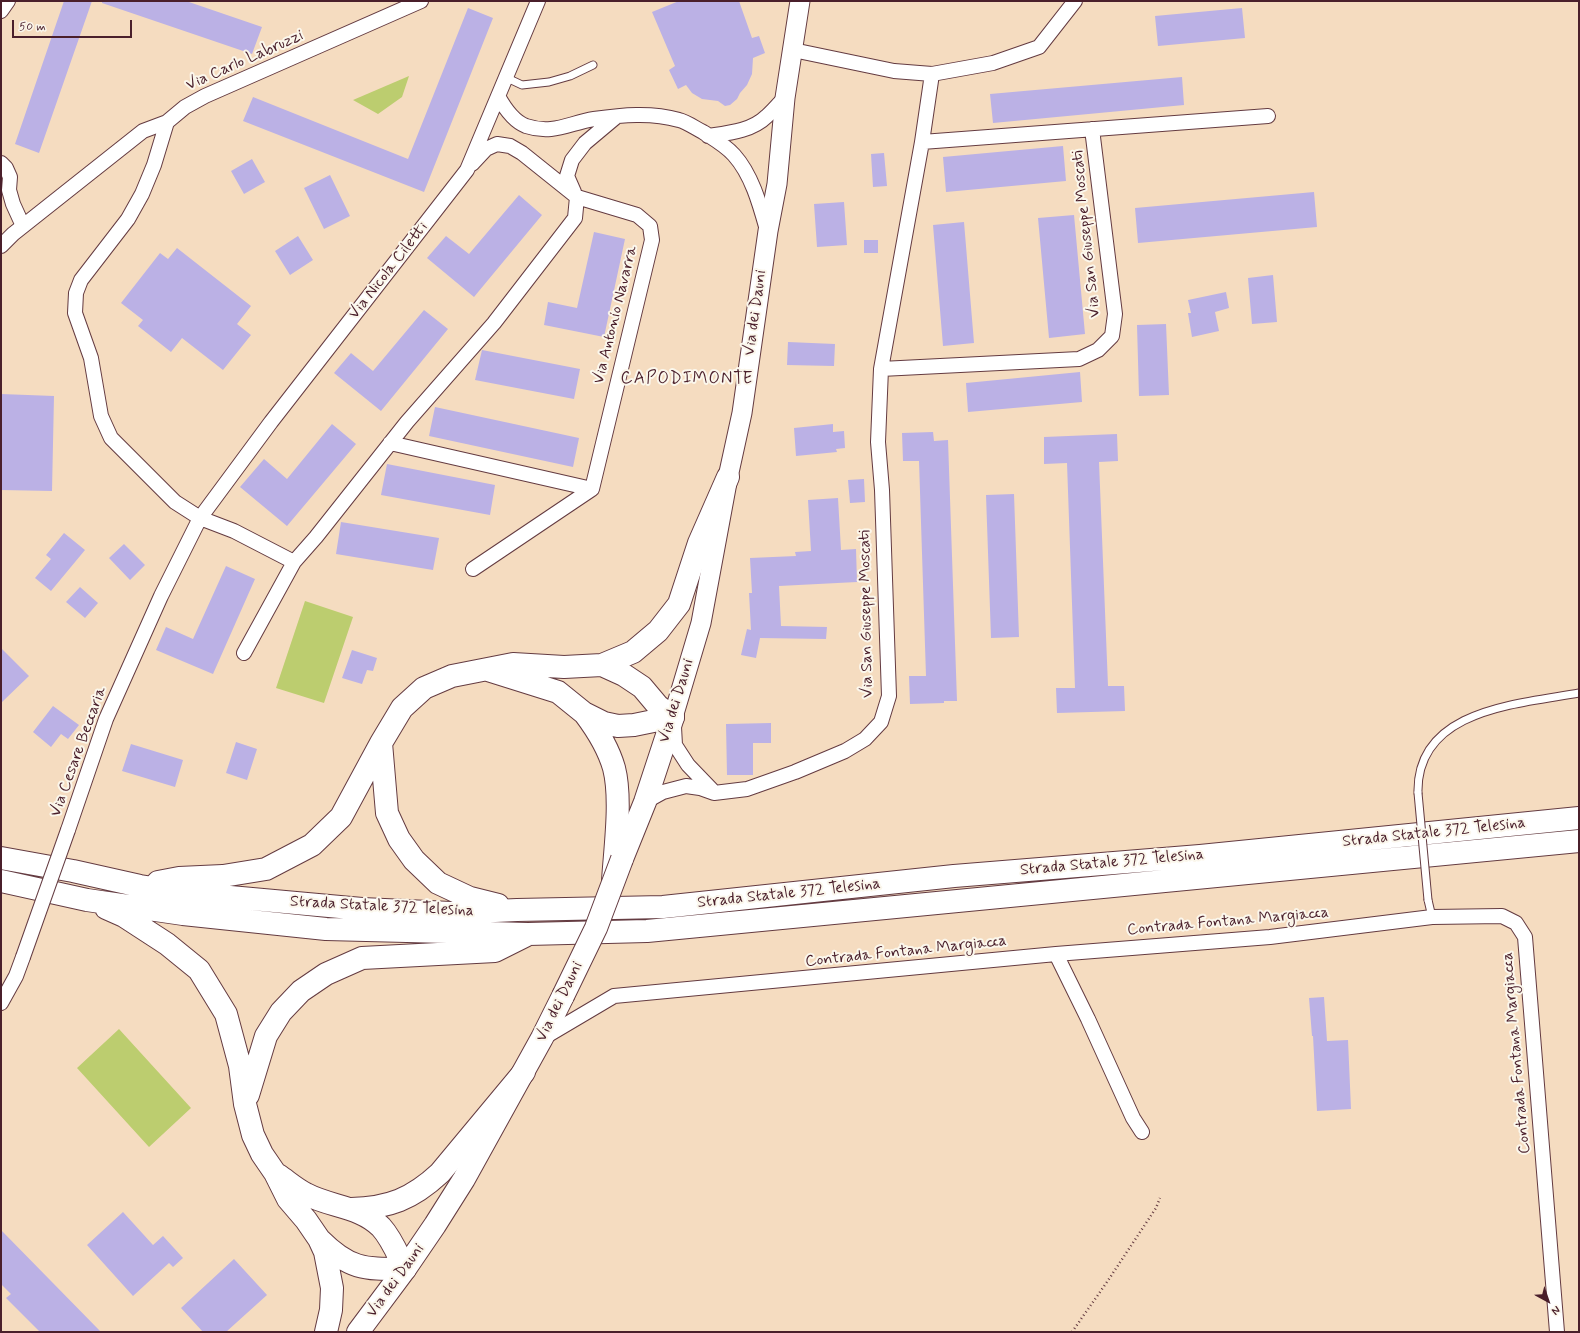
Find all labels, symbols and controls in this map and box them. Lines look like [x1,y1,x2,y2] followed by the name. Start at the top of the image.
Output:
[14,12,134,38] scale bar
[19,19,46,35] text: 50 m
[183,26,307,96] street label: Via Carlo Labruzzi
[1069,149,1105,319] street label: Via San Giuseppe Moscati
[345,219,433,323] street label: Via Nicola Ciletti
[590,244,642,386] street label: Via Antonio Navarra
[740,269,772,357] street label: Via dei Dauni
[620,369,754,389] district label: CAPODIMONTE
[856,530,878,698] street label: Via San Giuseppe Moscati
[655,657,699,745] street label: Via dei Dauni
[47,684,111,820] street label: Via Cesare Beccaria
[1341,814,1527,852] street label: Strada Statale 372 Telesina
[1019,845,1205,881] street label: Strada Statale 372 Telesina
[696,875,882,913] street label: Strada Statale 372 Telesina
[289,893,475,921] street label: Strada Statale 372 Telesina
[1126,904,1330,940] street label: Contrada Fontana Margiacca
[804,932,1008,972] street label: Contrada Fontana Margiacca
[1499,951,1535,1155] street label: Contrada Fontana Margiacca
[532,959,588,1045] street label: Via dei Dauni
[363,1240,429,1322] street label: Via dei Dauni
[1528,1281,1568,1321] north arrow
[1548,1302,1563,1318] text: N

